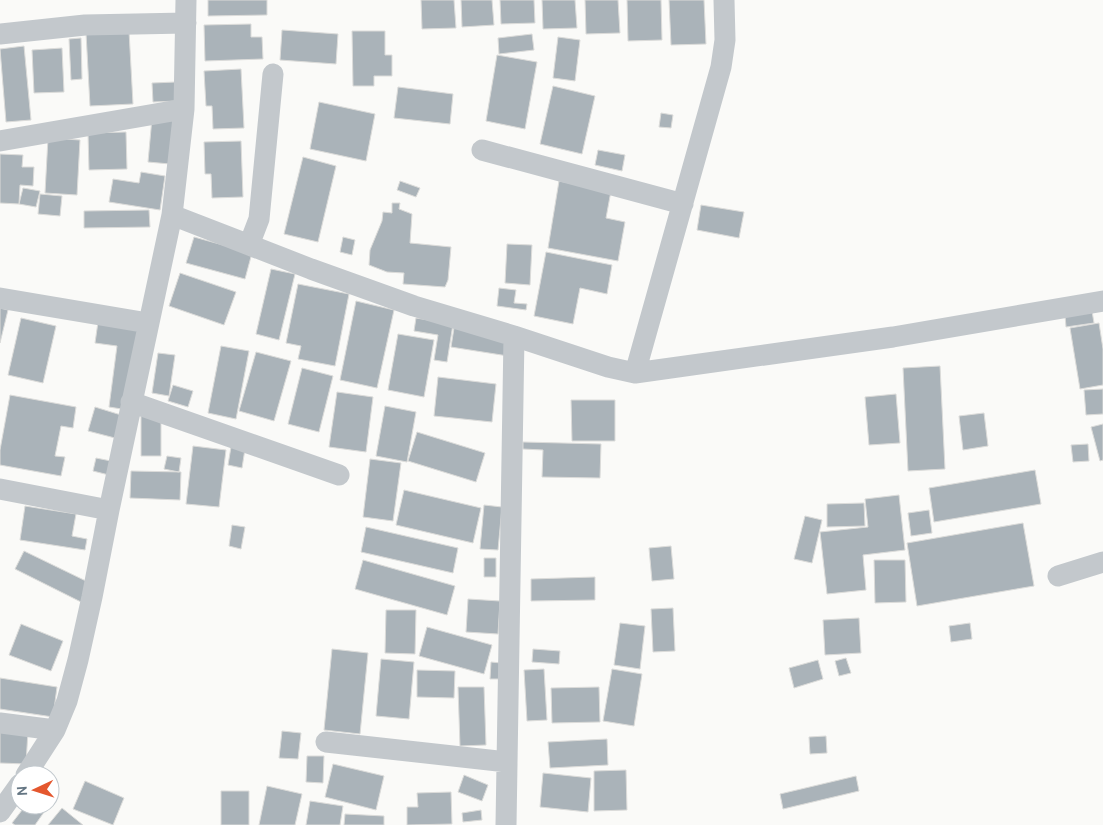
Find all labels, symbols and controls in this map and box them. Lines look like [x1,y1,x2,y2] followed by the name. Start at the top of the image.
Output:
[10,765,60,815] north arrow
[13,785,31,796] text: N

